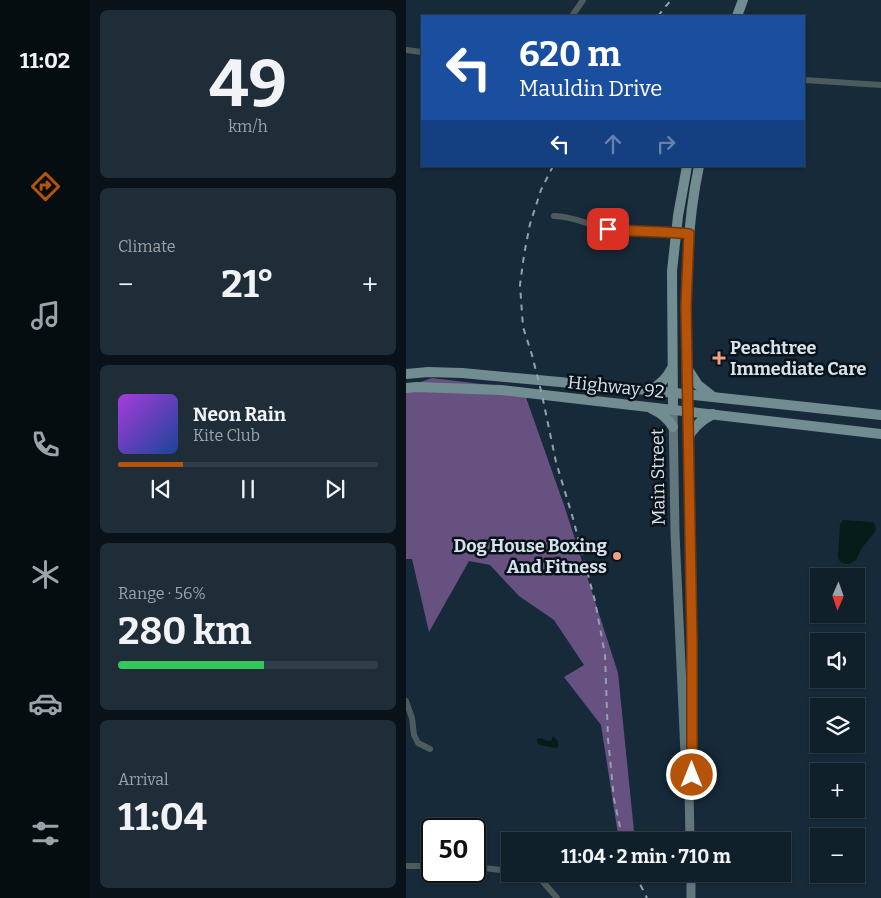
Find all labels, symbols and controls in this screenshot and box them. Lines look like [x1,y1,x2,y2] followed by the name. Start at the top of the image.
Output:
[519,33,621,75] text: 620 m
[436,35,501,100] icon: left
[209,45,287,123] text: 49
[20,47,70,74] text: 11:02
[519,75,662,102] text: Mauldin Drive
[228,117,268,136] text: km/h
[546,130,574,158] icon: left
[599,130,627,158] icon: ahead
[652,130,680,158] icon: right
[28,169,63,204] icon: directions
[587,208,629,250] pin
[594,215,622,243] icon: arrive
[118,237,176,256] text: Climate
[221,261,274,307] text: 21°
[118,268,133,301] text: −
[362,268,378,301] text: +
[28,298,63,333] icon: music
[730,337,867,380] place label: Peachtree Immediate Care
[712,351,726,365] marker: Peachtree Immediate Care
[567,371,665,403] street label: Highway 92
[193,403,286,426] text: Neon Rain
[193,426,260,445] text: Kite Club
[28,427,63,462] icon: phone
[646,428,670,526] street label: Main Street
[147,475,175,503] icon: previous
[234,475,262,503] icon: pause
[321,475,349,503] icon: next
[453,535,608,578] place label: Dog House Boxing And Fitness
[611,550,623,562] marker: Dog House Boxing And Fitness
[28,557,63,592] icon: climate
[810,568,865,622] north arrow
[810,568,865,883] map controls
[118,584,206,603] text: Range · 56%
[118,608,252,654] text: 280 km
[810,633,865,688] button: sound
[28,686,63,721] icon: car
[810,698,865,753] button: layers
[665,748,717,800] position arrow
[810,763,865,818] button: +
[118,770,169,789] text: Arrival
[118,794,207,840] text: 11:04
[28,816,63,851] icon: filters
[421,818,486,883] speed limit sign: 50
[810,828,865,883] button: −
[561,845,731,868] text: 11:04 · 2 min · 710 m

